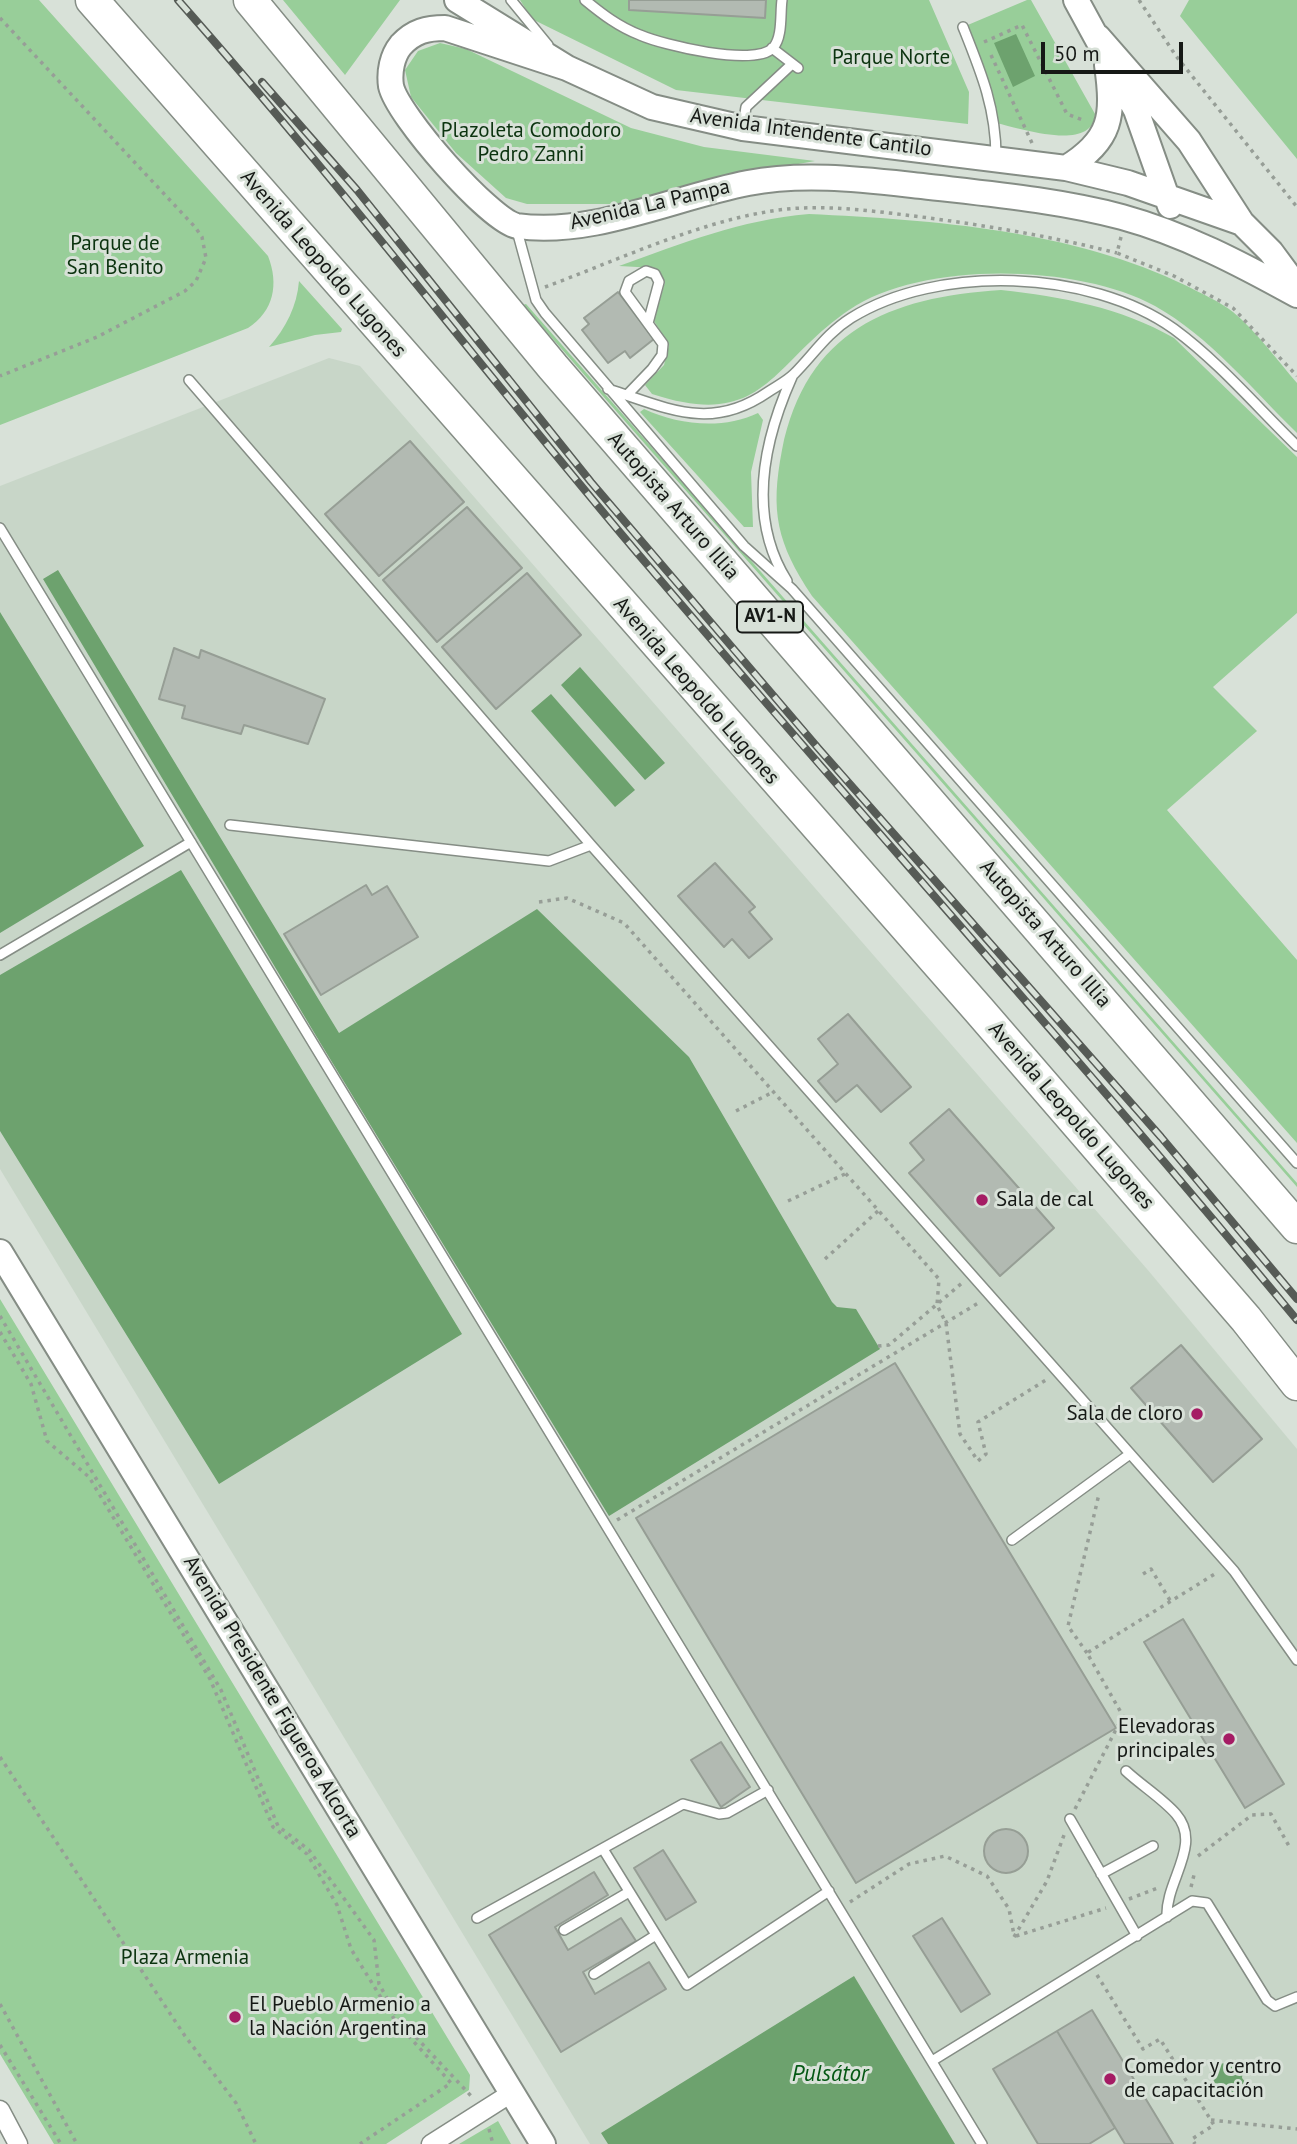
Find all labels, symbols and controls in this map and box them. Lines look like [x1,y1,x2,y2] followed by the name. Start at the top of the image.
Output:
[1045,28,1187,72] scale bar
[1054,40,1100,67] text: 50 m
[832,45,950,71] park label: Parque Norte
[689,104,933,162] street label: Avenida Intendente Cantilo
[441,118,621,168] park label: Plazoleta Comodoro Pedro Zanni
[235,165,411,363] street label: Avenida Leopoldo Lugones
[568,174,732,236] street label: Avenida La Pampa
[67,231,163,281] park label: Parque de San Benito
[602,427,744,585] street label: Autopista Arturo Illia
[608,592,784,790] street label: Avenida Leopoldo Lugones
[737,602,803,632] road number: AV1-N
[974,855,1116,1013] street label: Autopista Arturo Illia
[983,1017,1159,1215] street label: Avenida Leopoldo Lugones
[996,1187,1093,1213] place label: Sala de cal
[974,1192,990,1208] marker: Sala de cal
[1066,1401,1183,1427] place label: Sala de cloro
[1189,1406,1205,1422] marker: Sala de cloro
[178,1551,366,1843] street label: Avenida Presidente Figueroa Alcorta
[1117,1714,1215,1764] place label: Elevadoras principales
[1221,1731,1237,1747] marker: Elevadoras principales
[121,1945,249,1971] park label: Plaza Armenia
[249,1992,431,2042] place label: El Pueblo Armenio a la Nación Argentina
[227,2009,243,2025] marker: El Pueblo Armenio a la Nación Argentina
[1124,2054,1282,2104] place label: Comedor y centro de capacitación
[792,2060,868,2088] water label: Pulsátor
[1102,2071,1118,2087] marker: Comedor y centro de capacitación

